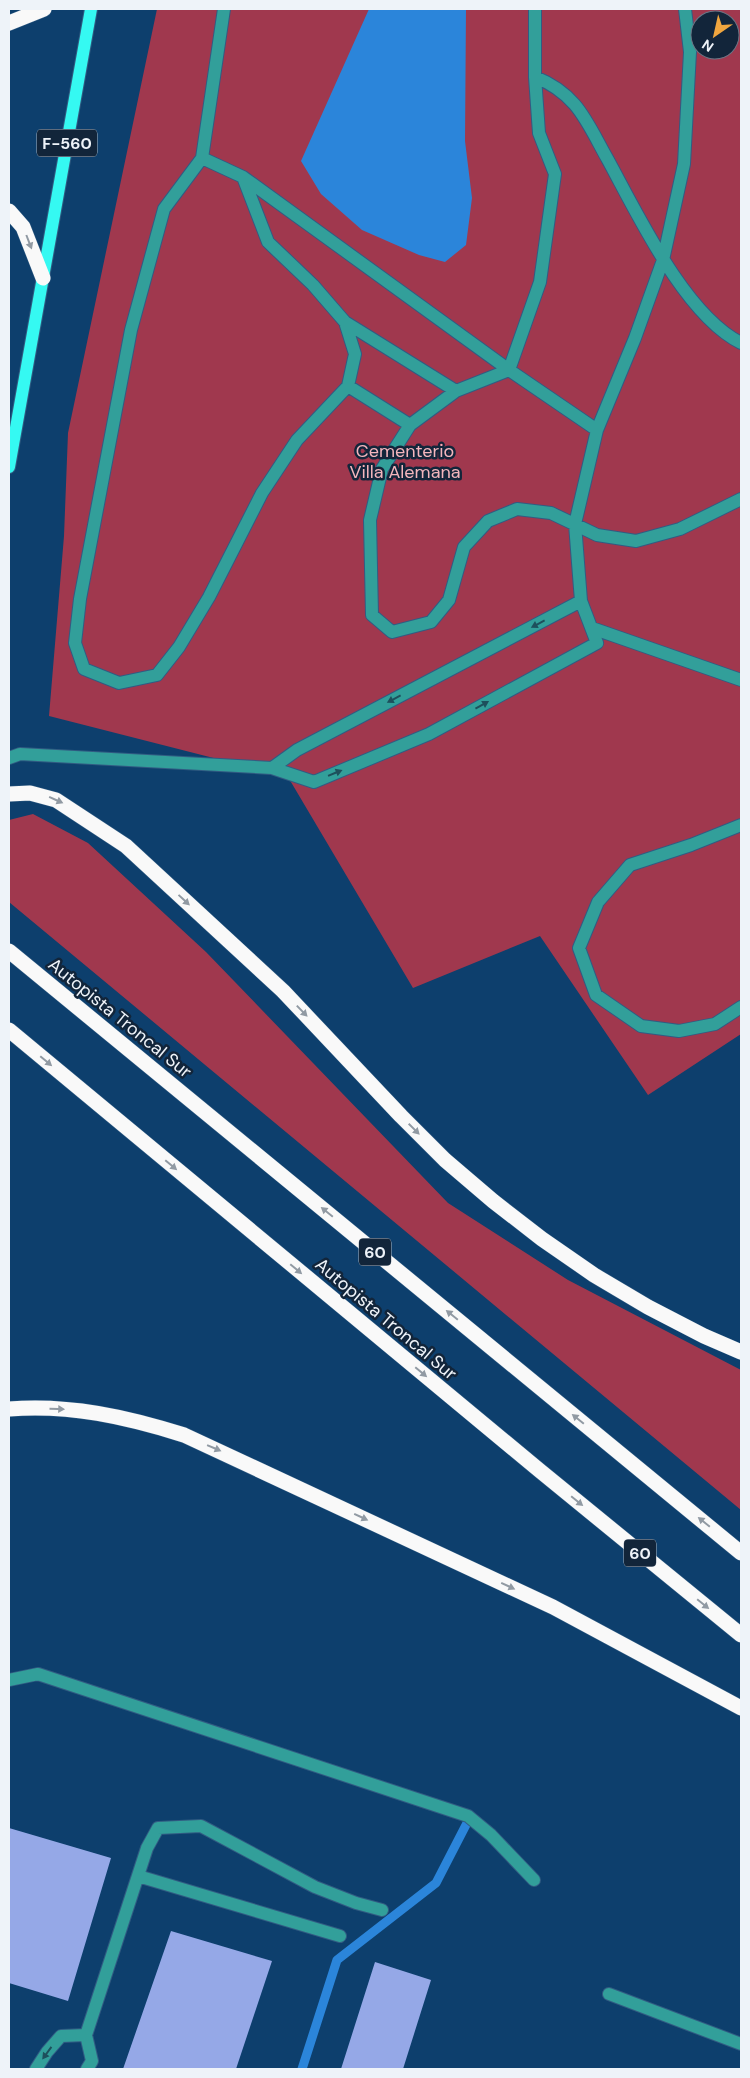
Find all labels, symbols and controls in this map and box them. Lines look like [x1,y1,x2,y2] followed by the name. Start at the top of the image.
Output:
[690,10,740,60] north arrow
[698,35,717,56] text: N
[37,130,97,156] road number: F-560
[25,235,33,250] one-way arrow
[349,439,461,484] park label: Cementerio Villa Alemana
[530,620,545,628] one-way arrow
[386,695,401,703] one-way arrow
[475,701,489,709] one-way arrow
[328,769,342,777] one-way arrow
[49,797,63,805] one-way arrow
[177,894,189,906] one-way arrow
[43,953,197,1084] street label: Autopista Troncal Sur
[296,1005,308,1017] one-way arrow
[40,1055,52,1067] one-way arrow
[408,1123,420,1135] one-way arrow
[165,1159,178,1170] one-way arrow
[321,1207,334,1218] one-way arrow
[359,1238,391,1266] road number: 60
[310,1253,462,1386] street label: Autopista Troncal Sur
[290,1263,303,1274] one-way arrow
[446,1310,459,1321] one-way arrow
[415,1367,428,1378] one-way arrow
[50,1405,66,1413] one-way arrow
[572,1413,585,1424] one-way arrow
[207,1445,221,1453] one-way arrow
[570,1495,583,1506] one-way arrow
[354,1513,368,1521] one-way arrow
[697,1516,710,1527] one-way arrow
[624,1540,656,1566] road number: 60
[501,1583,515,1591] one-way arrow
[696,1598,709,1609] one-way arrow
[42,2046,52,2060] one-way arrow

